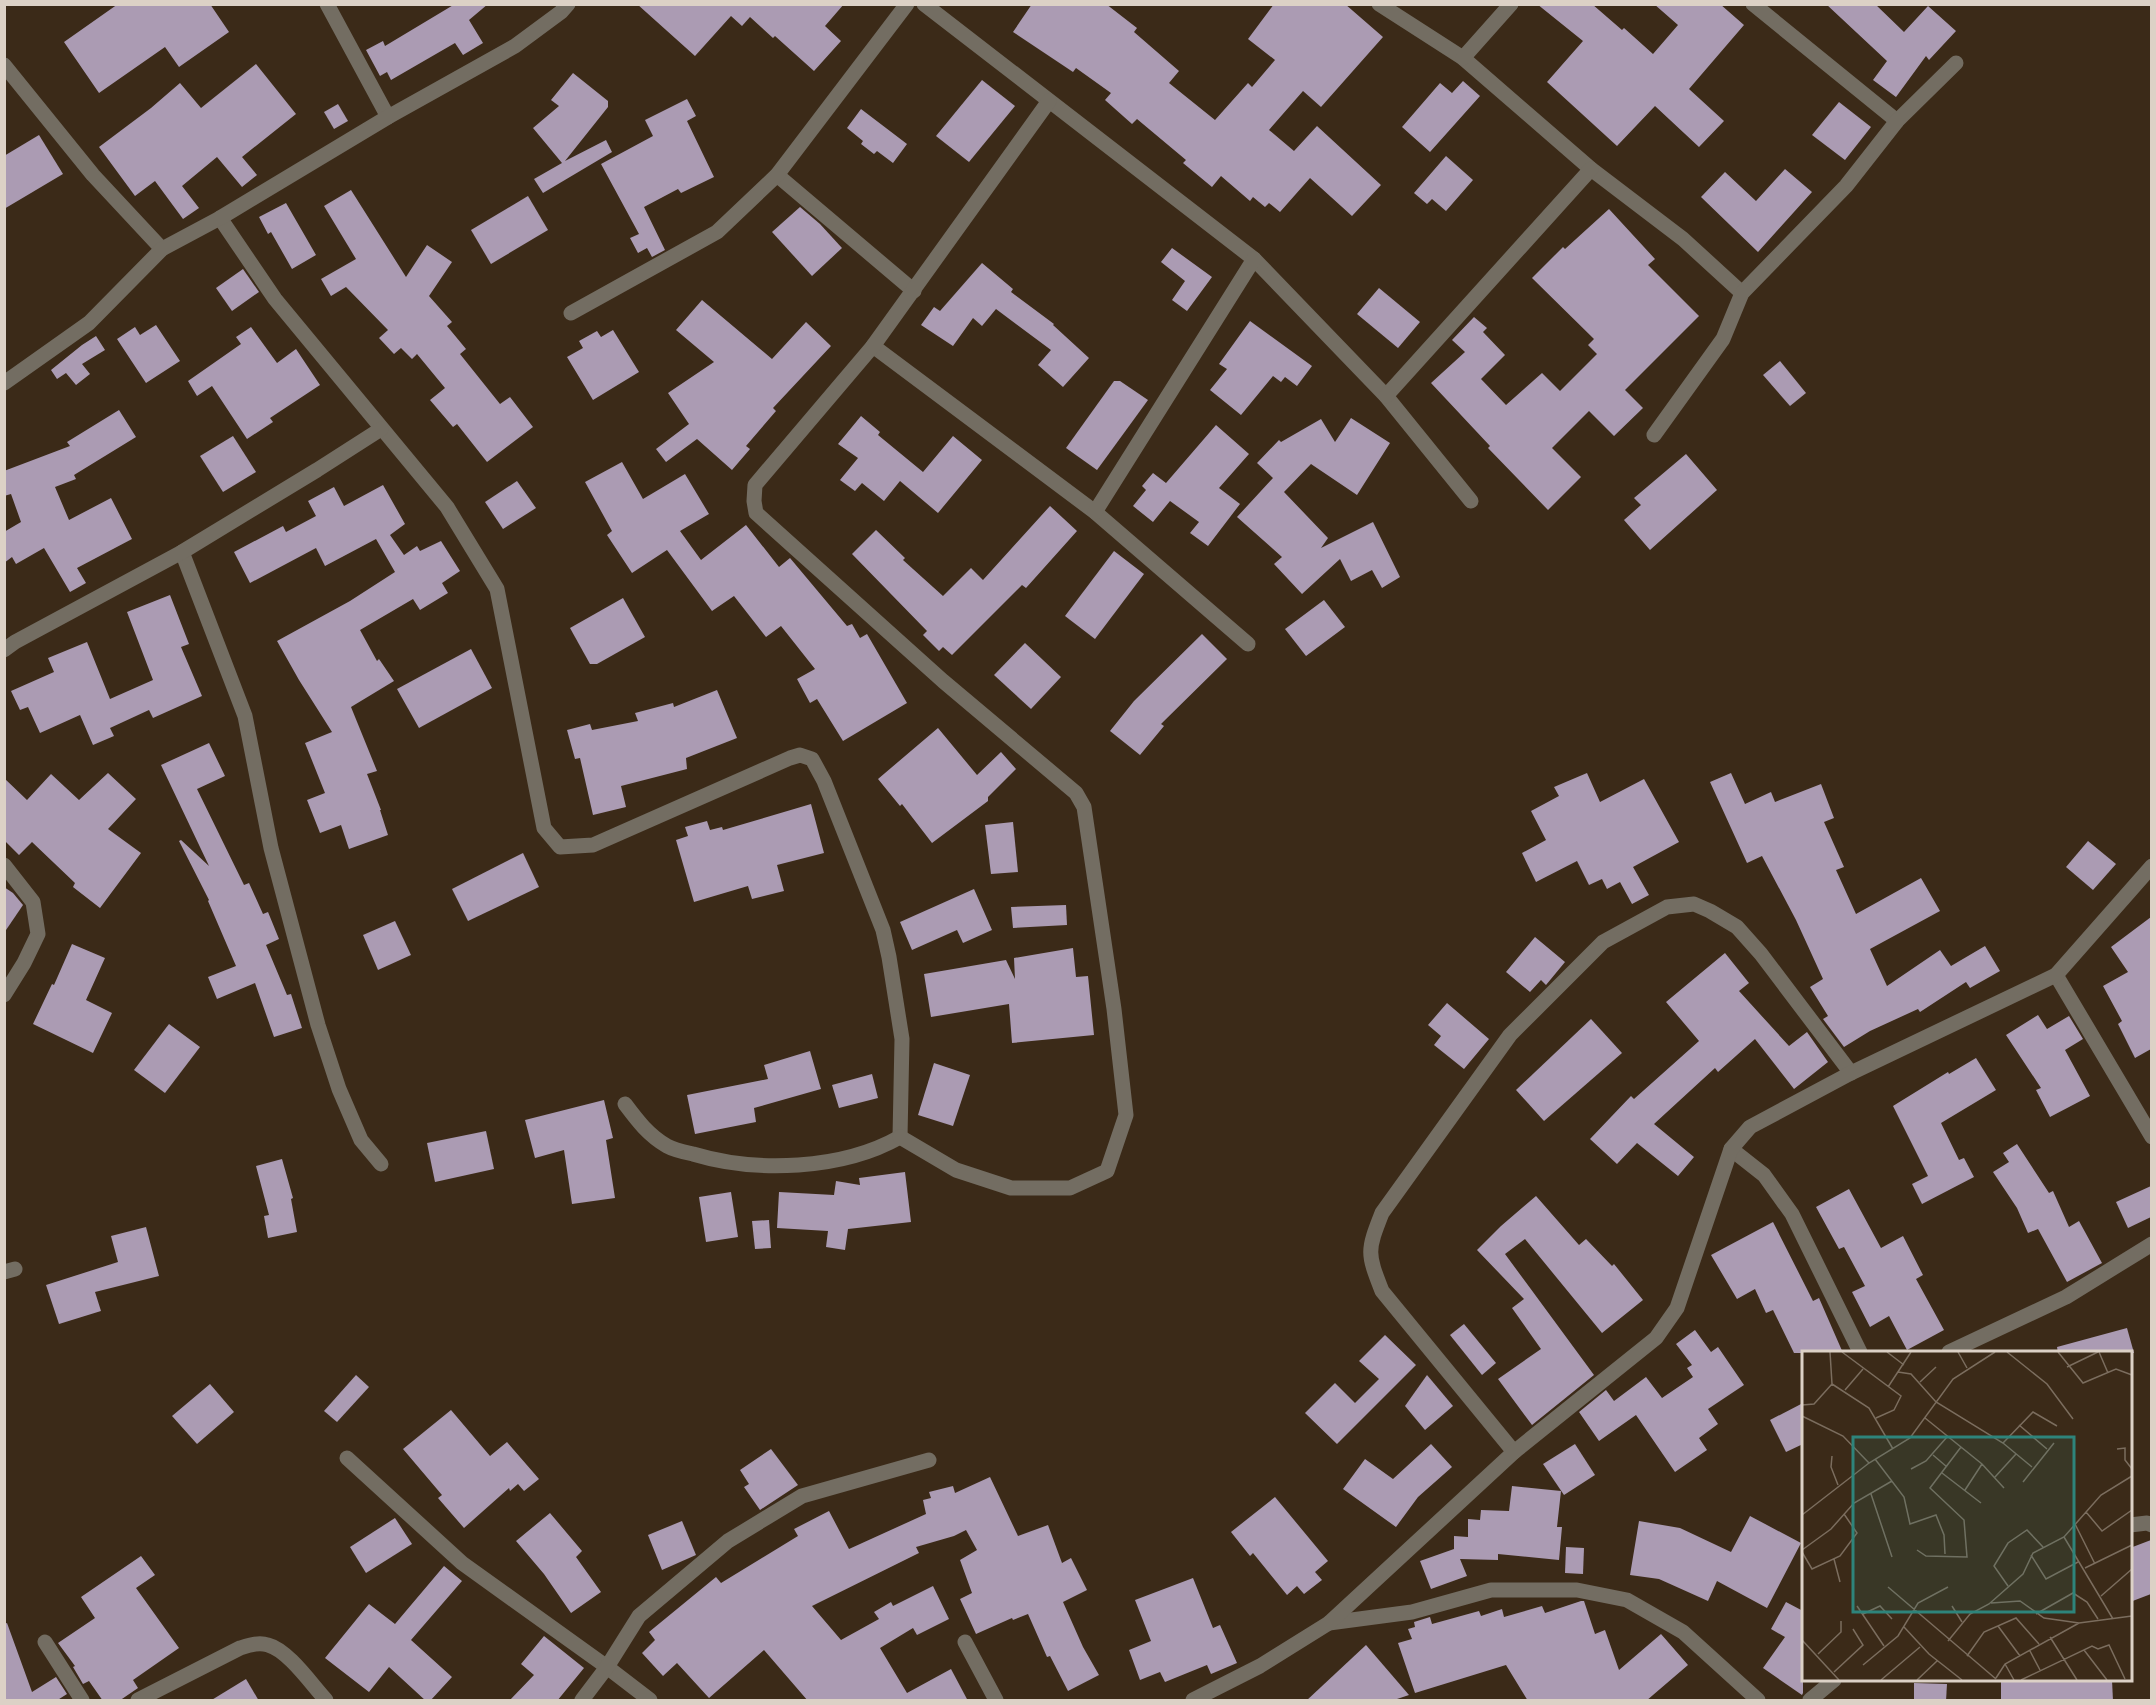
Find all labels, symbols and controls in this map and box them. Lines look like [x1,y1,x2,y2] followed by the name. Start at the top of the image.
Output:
[1802,1351,2132,1681] inset map

